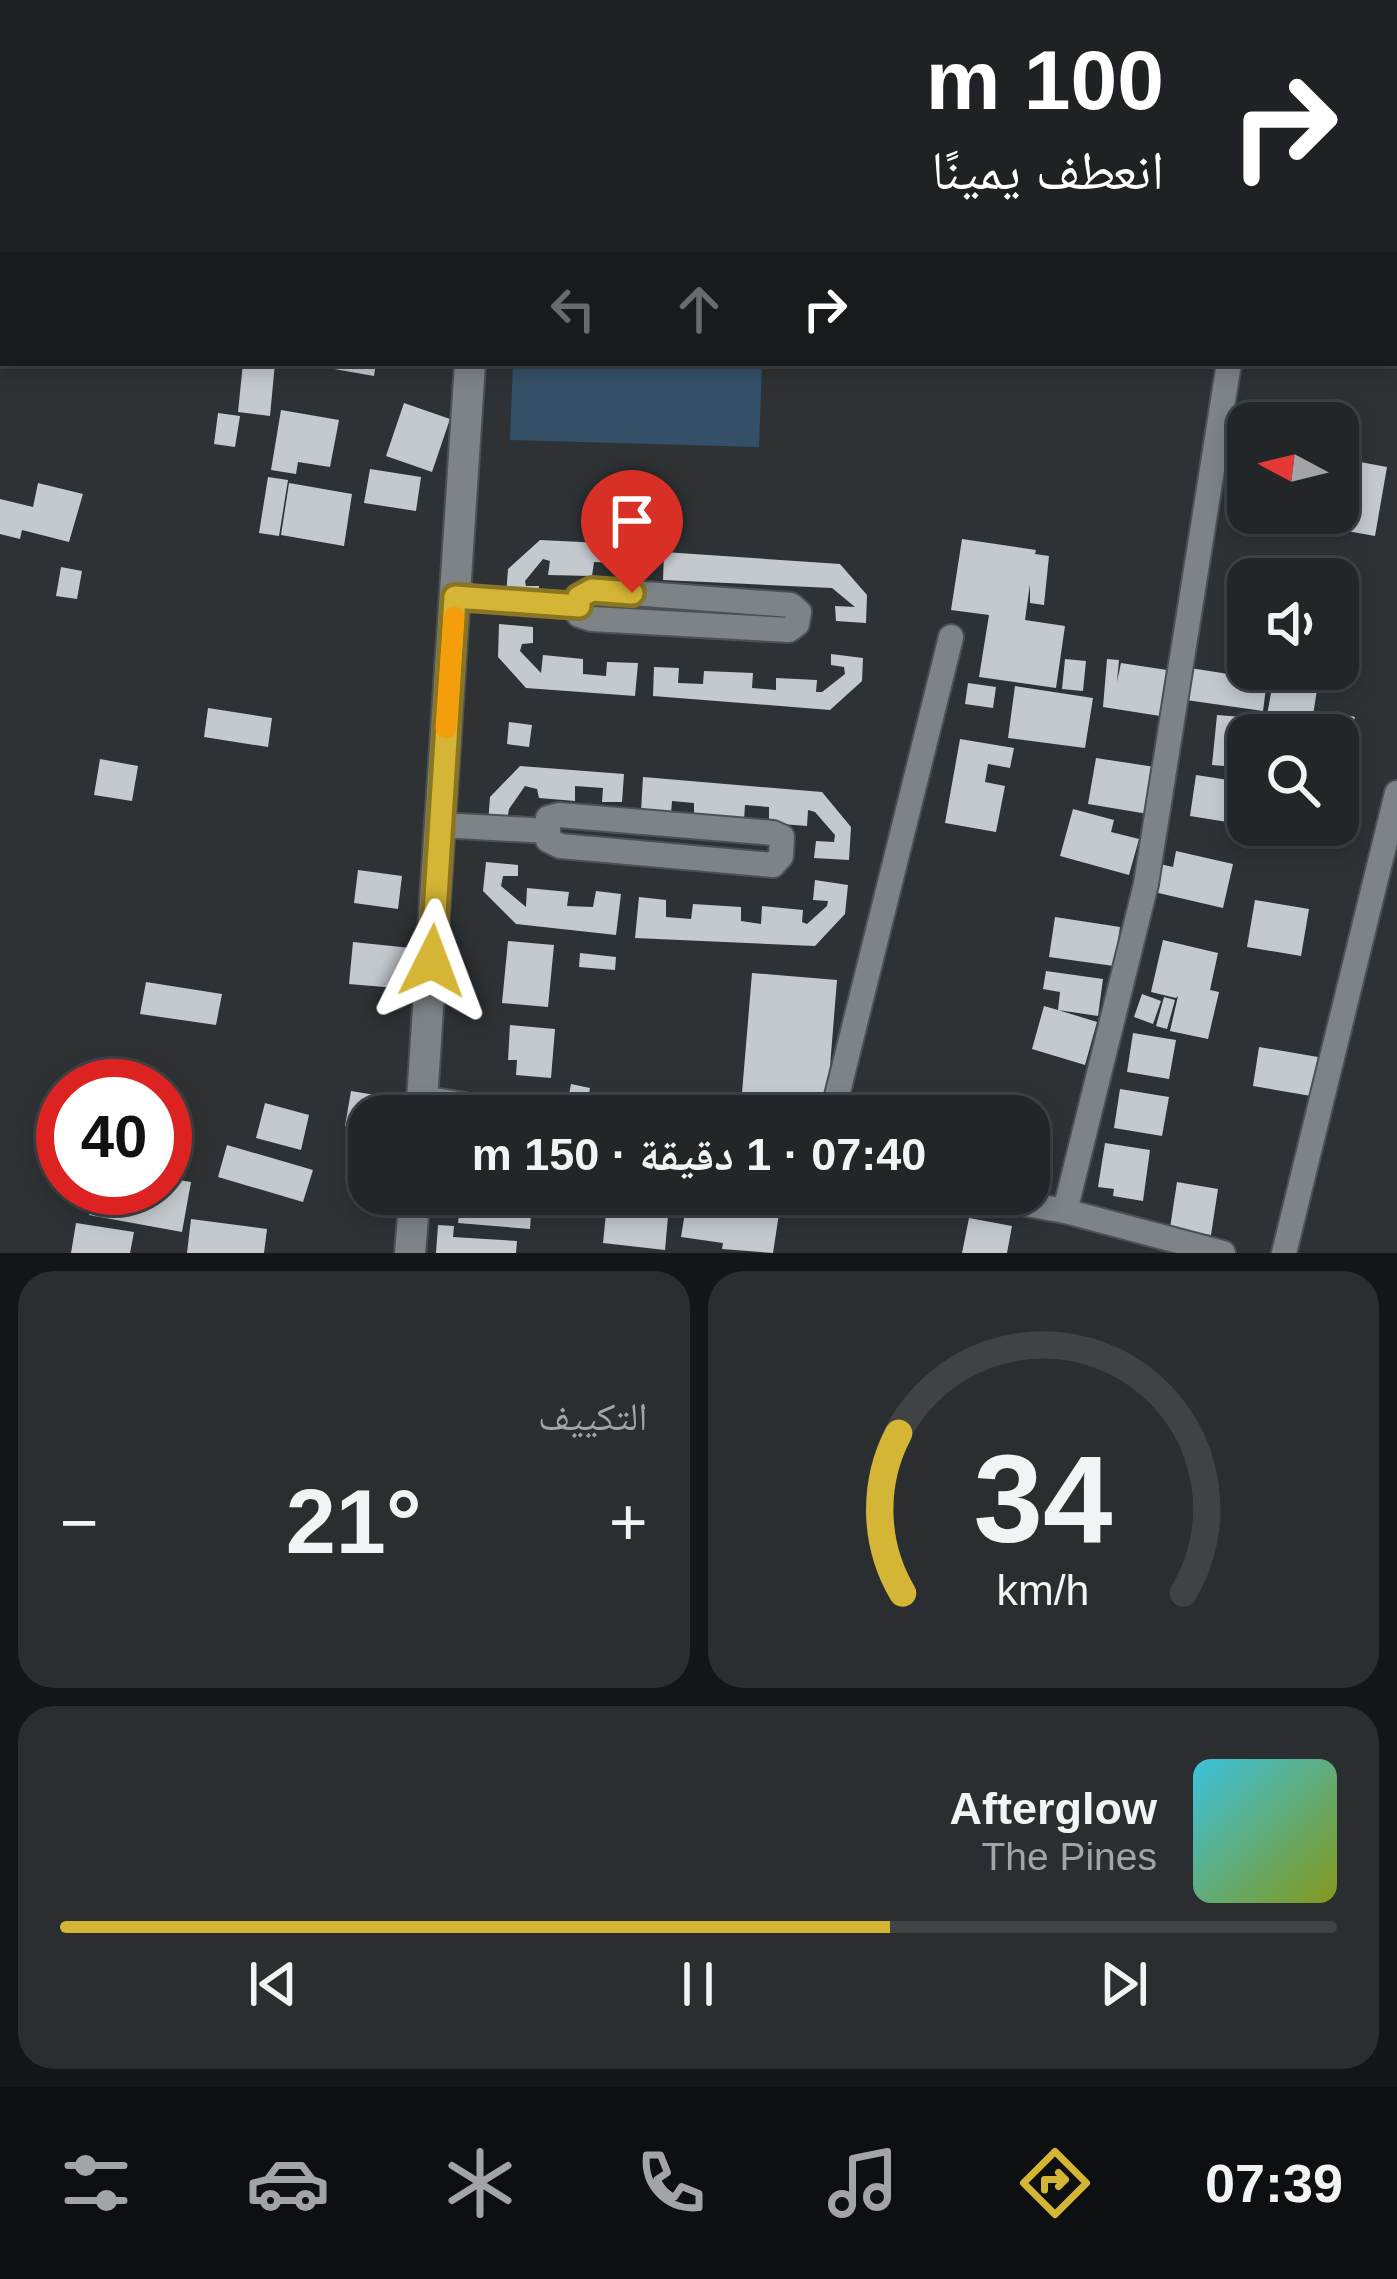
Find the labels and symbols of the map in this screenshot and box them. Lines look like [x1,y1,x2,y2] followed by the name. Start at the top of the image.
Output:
[1227,402,1359,534] north arrow
[581,470,683,593] pin
[369,898,495,1024] position arrow
[36,1059,192,1215] speed limit sign: 40

